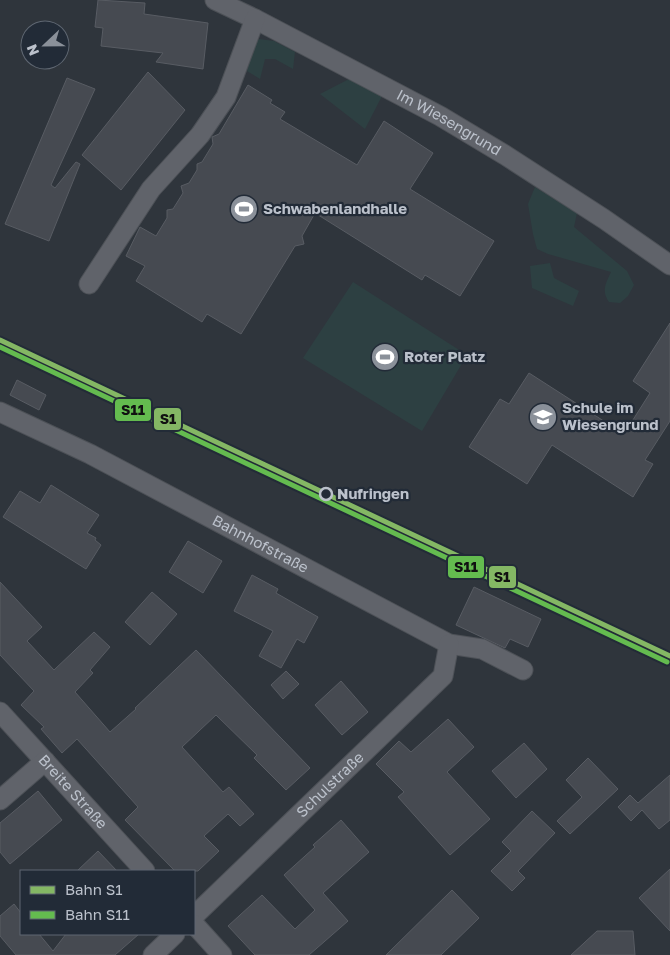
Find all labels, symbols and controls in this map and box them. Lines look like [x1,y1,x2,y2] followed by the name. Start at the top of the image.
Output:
[20,20,70,70] north arrow
[23,42,42,58] text: N
[394,85,505,159] street label: Im Wiesengrund
[229,194,259,224] sports icon: Schwabenlandhalle
[263,199,407,217] place label: Schwabenlandhalle
[370,342,400,372] sports icon: Roter Platz
[404,347,486,365] place label: Roter Platz
[114,398,152,422] line badge: S11
[562,398,659,433] place label: Schule im Wiesengrund
[121,401,145,418] text: S11
[528,402,558,432] school or university icon: Schule im Wiesengrund
[153,407,182,431] line badge: S1
[160,410,176,427] text: S1
[337,484,409,502] place label: Nufringen
[319,487,333,501] marker: Nufringen
[210,510,312,576] street label: Bahnhofstraße
[447,555,485,579] line badge: S11
[454,558,478,575] text: S11
[488,565,517,589] line badge: S1
[494,568,510,585] text: S1
[292,747,367,821] street label: Schulstraße
[35,750,112,832] street label: Breite Straße
[20,870,195,935] legend
[65,880,123,898] text: Bahn S1
[65,905,130,923] text: Bahn S11

